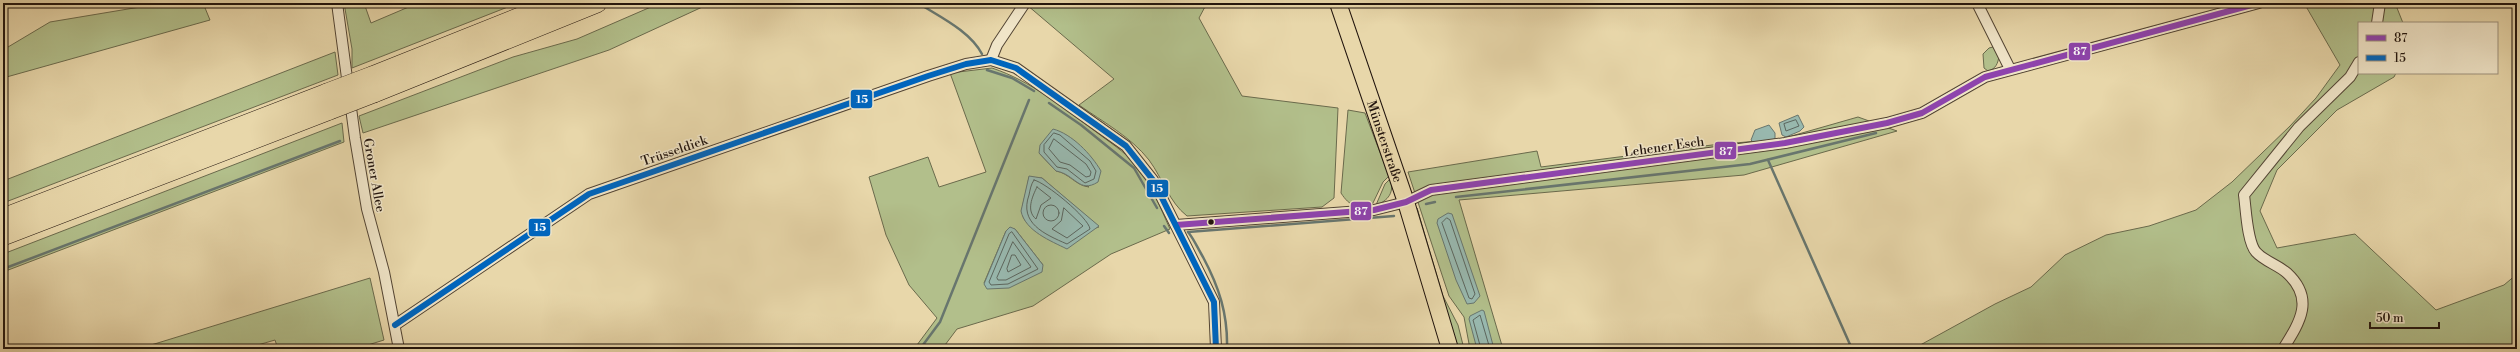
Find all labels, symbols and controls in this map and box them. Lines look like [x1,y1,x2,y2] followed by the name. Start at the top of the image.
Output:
[2358,22,2498,74] legend
[2394,31,2407,46] text: 87
[2068,42,2091,61] line badge: 87
[2073,45,2087,59] text: 87
[2394,51,2406,66] text: 15
[850,89,873,109] line badge: 15
[856,93,868,107] text: 15
[1363,98,1406,185] street label: Münsterstraße
[639,132,711,170] street label: Trüsseldiek
[1623,133,1706,161] street label: Lehener Esch
[360,137,388,214] street label: Groner Allee
[1714,141,1737,160] line badge: 87
[1719,145,1733,159] text: 87
[1146,179,1169,198] line badge: 15
[1151,182,1163,196] text: 15
[1350,201,1372,221] line badge: 87
[1354,205,1368,219] text: 87
[1206,217,1216,227] unlabelled marker
[528,218,551,237] line badge: 15
[534,221,546,235] text: 15
[2370,304,2439,330] scale bar
[2376,311,2404,326] text: 50 m

